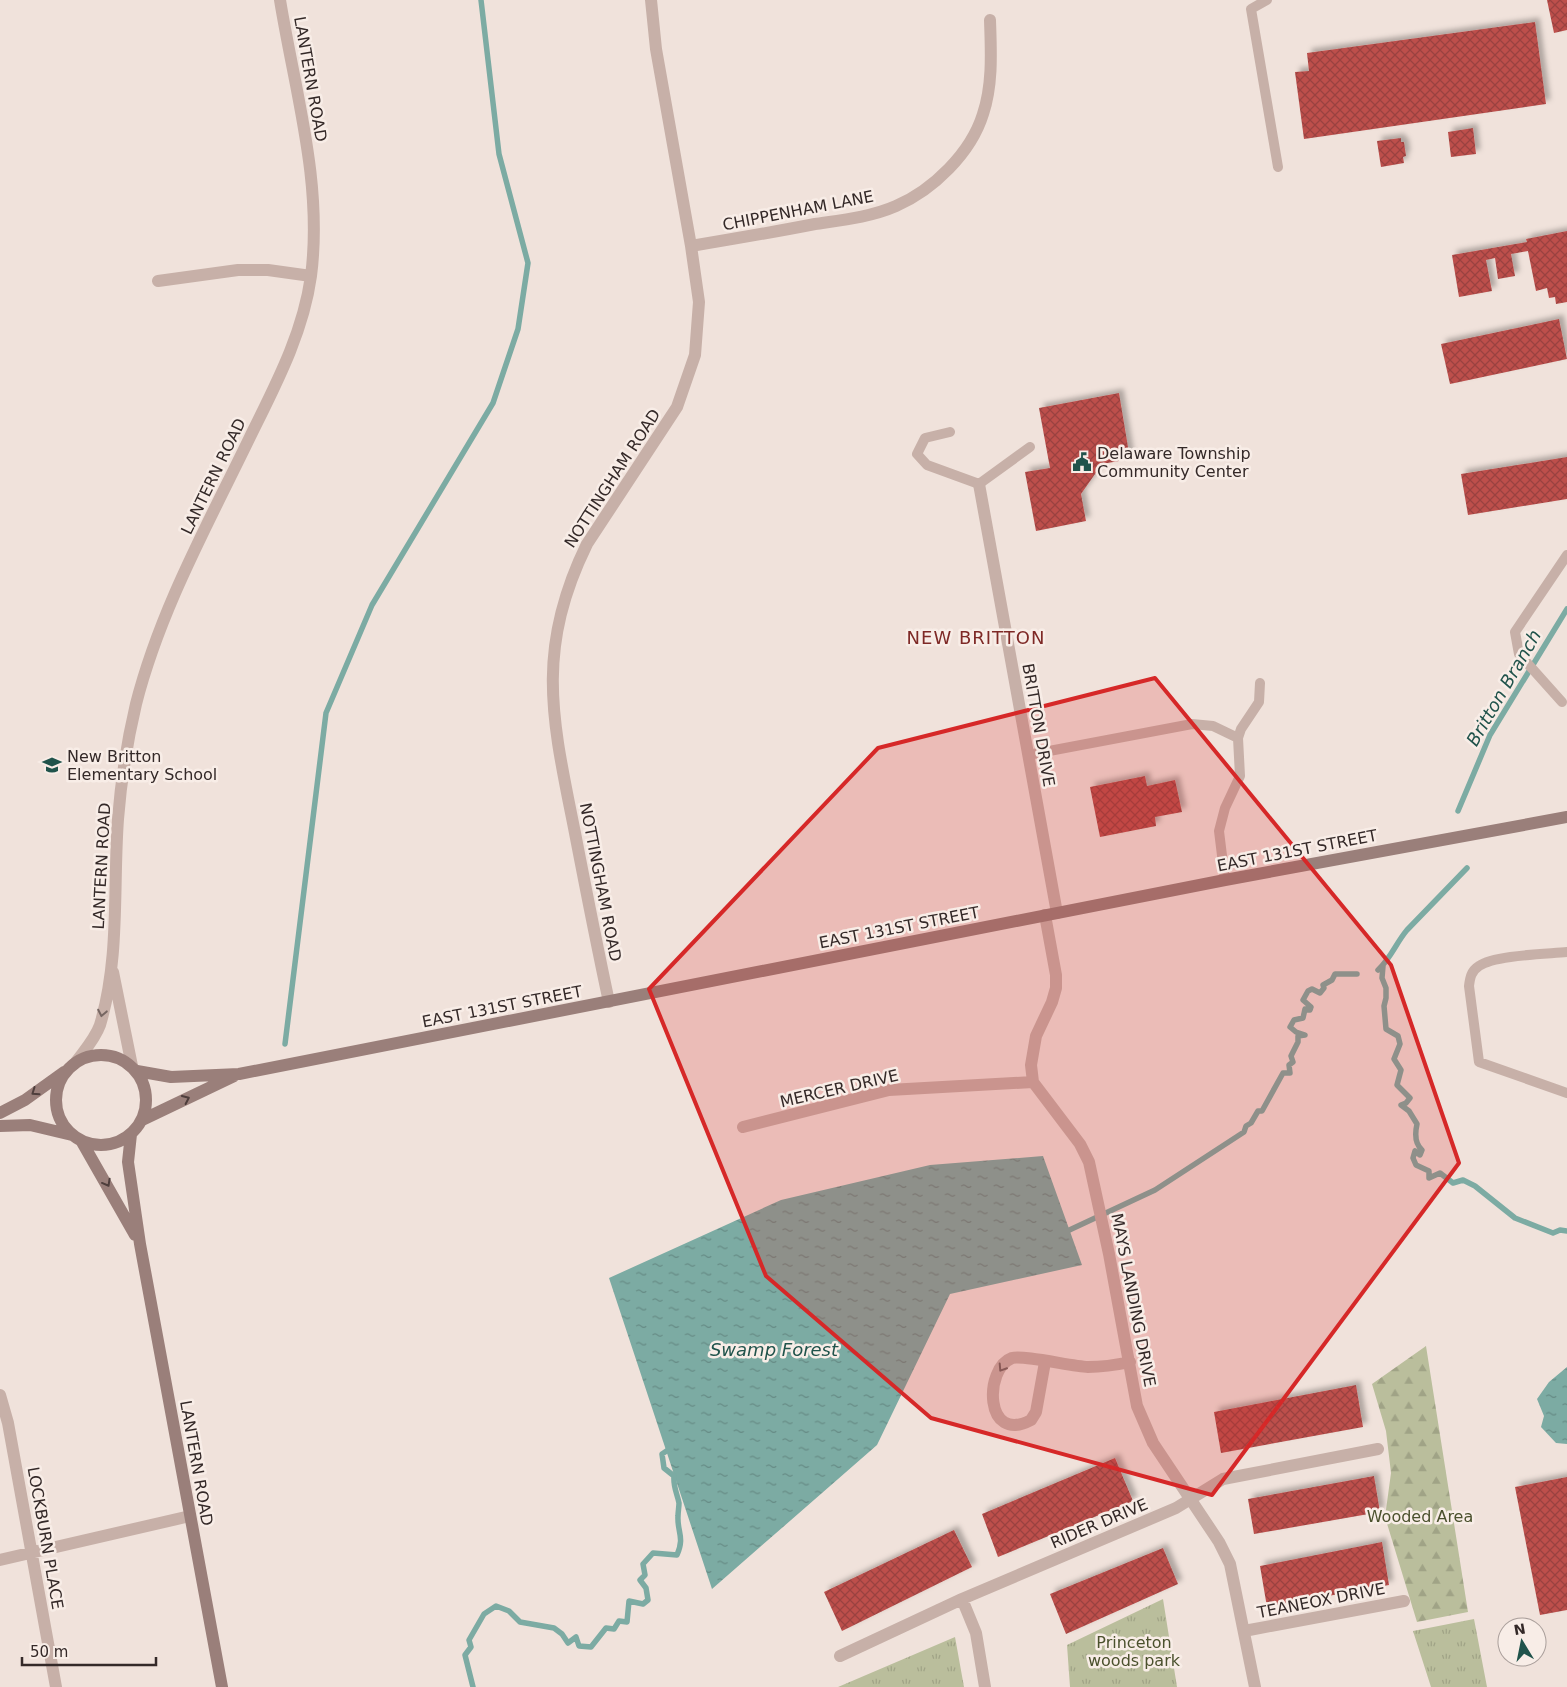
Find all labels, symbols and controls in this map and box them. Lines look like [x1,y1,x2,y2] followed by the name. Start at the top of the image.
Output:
[290,15,331,143] street label: LANTERN ROAD
[721,187,875,234] street label: CHIPPENHAM LANE
[560,405,664,551] street label: NOTTINGHAM ROAD
[177,415,250,537] street label: LANTERN ROAD
[1097,444,1251,481] place label: Delaware Township Community Center
[1071,451,1093,473] public building icon: Delaware Township Community Center
[1462,626,1545,750] water label: Britton Branch
[907,627,1045,648] district label: NEW BRITTON
[1018,662,1059,788] street label: BRITTON DRIVE
[67,747,217,784] place label: New Britton Elementary School
[41,754,63,776] school or university icon: New Britton Elementary School
[576,801,625,963] street label: NOTTINGHAM ROAD
[89,802,114,930] street label: LANTERN ROAD
[1215,826,1379,875] street label: EAST 131ST STREET
[817,903,981,952] street label: EAST 131ST STREET
[420,982,584,1031] street label: EAST 131ST STREET
[97,1008,108,1017] one-way arrow
[778,1066,900,1111] street label: MERCER DRIVE
[32,1087,41,1095] one-way arrow
[181,1095,190,1106] one-way arrow
[101,1178,111,1187] one-way arrow
[1107,1212,1160,1388] street label: MAYS LANDING DRIVE
[710,1339,839,1360] water label: Swamp Forest
[999,1362,1008,1372] one-way arrow
[176,1399,217,1527] street label: LANTERN ROAD
[24,1465,67,1611] street label: LOCKBURN PLACE
[1048,1494,1151,1552] street label: RIDER DRIVE
[1367,1507,1473,1526] park label: Wooded Area
[1255,1579,1387,1622] street label: TEANEOX DRIVE
[1497,1617,1547,1667] north arrow
[1513,1620,1527,1638] text: N
[1088,1633,1181,1670] park label: Princeton woods park
[22,1634,156,1666] scale bar
[30,1643,68,1661] text: 50 m

